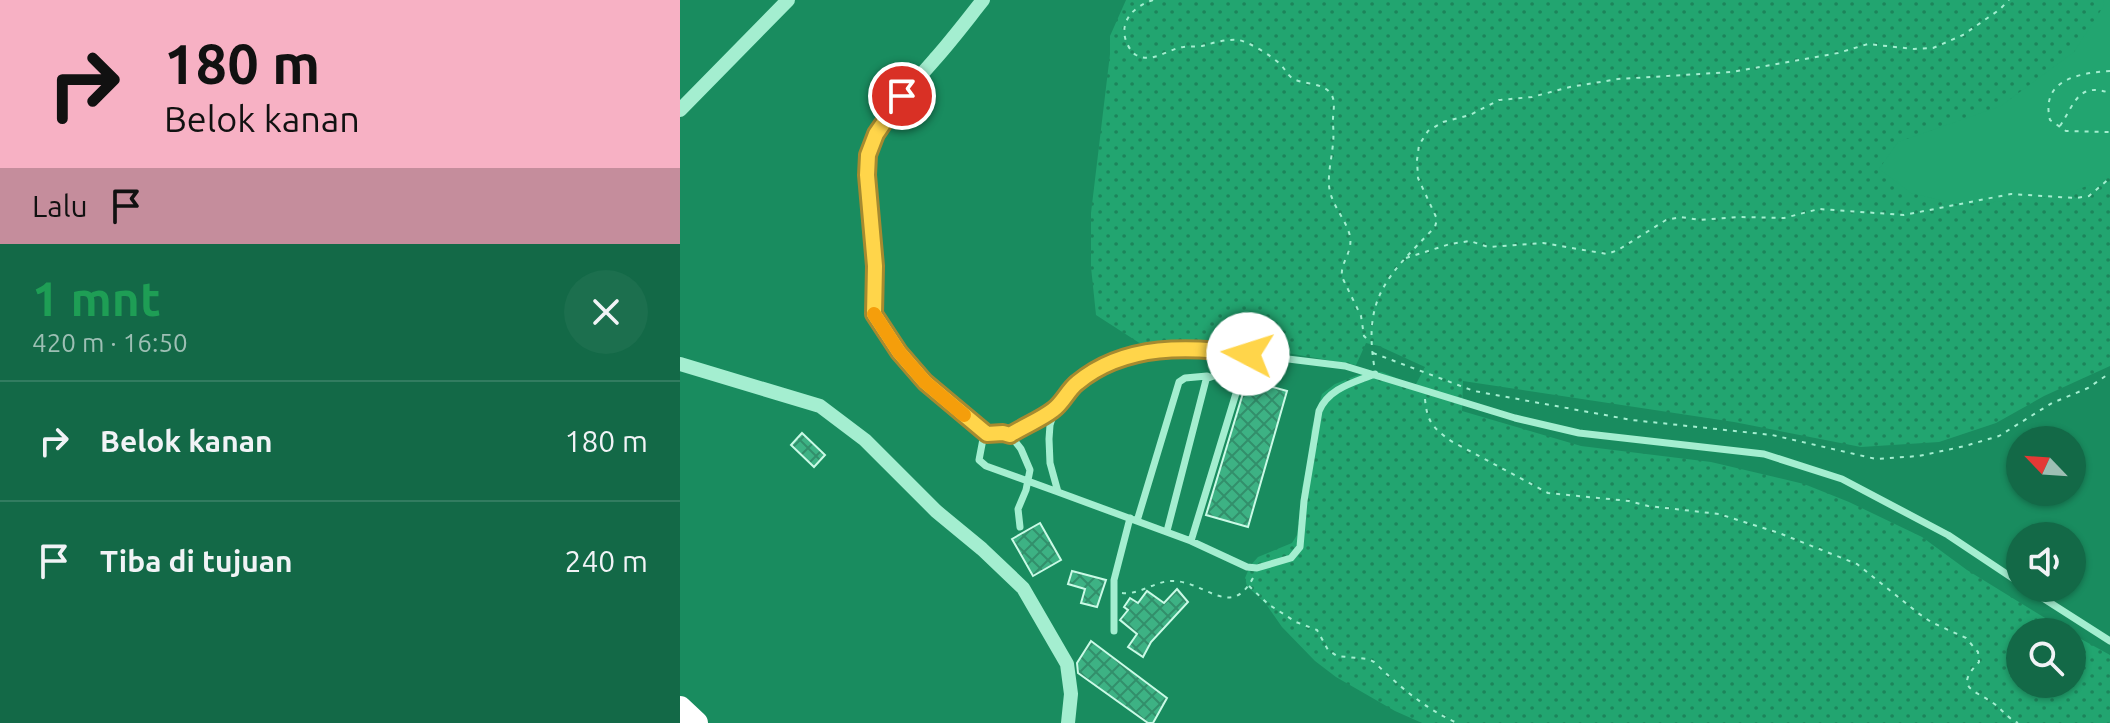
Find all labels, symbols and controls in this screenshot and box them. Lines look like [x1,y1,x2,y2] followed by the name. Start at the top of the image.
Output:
[32,32,136,136] icon: right
[164,32,320,95] text: 180 m
[868,62,936,130] pin
[880,74,924,118] icon: arrive
[164,98,360,139] text: Belok kanan
[104,184,148,228] icon: arrive
[32,189,88,223] text: Lalu
[564,270,648,354] button: close
[32,271,161,325] text: 1 mnt
[1206,312,1290,396] position arrow
[32,328,188,357] text: 420 m · 16:50
[32,419,76,463] icon: right
[100,424,273,458] text: Belok kanan
[564,424,648,458] text: 180 m
[2006,426,2086,506] north arrow
[2006,426,2086,698] map controls
[2006,522,2086,602] button: sound
[32,539,76,583] icon: arrive
[100,544,293,578] text: Tiba di tujuan
[564,544,648,578] text: 240 m
[2006,618,2086,698] button: search

